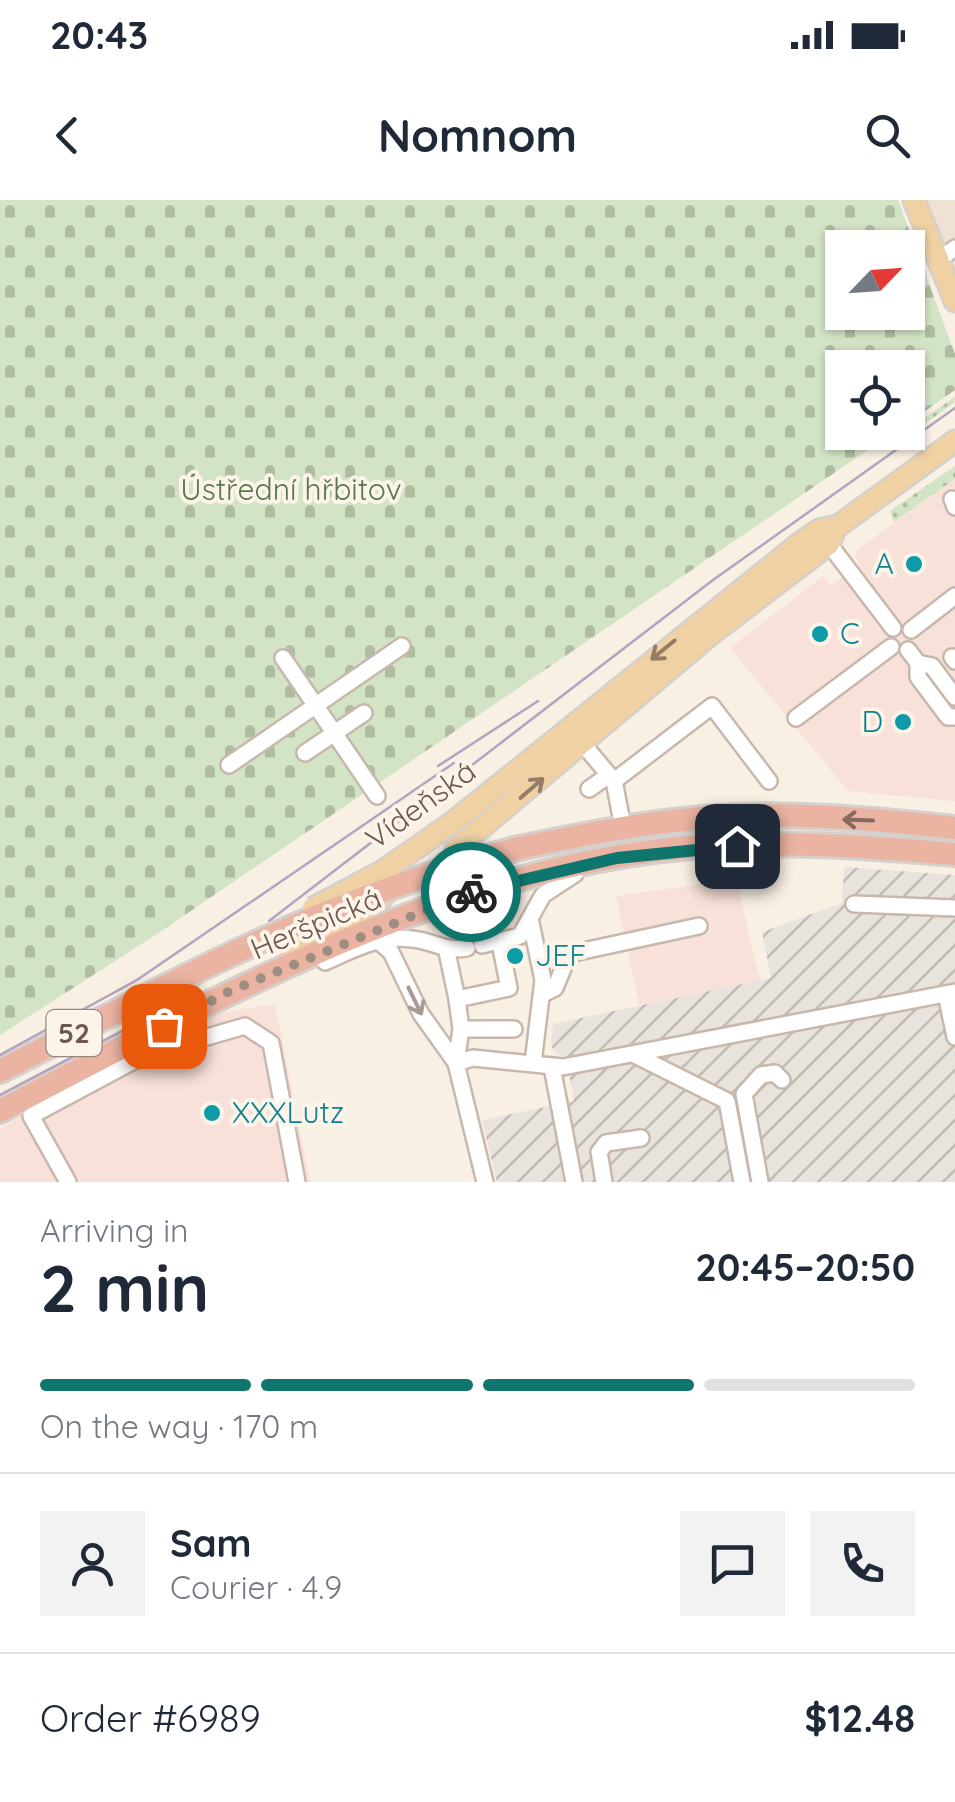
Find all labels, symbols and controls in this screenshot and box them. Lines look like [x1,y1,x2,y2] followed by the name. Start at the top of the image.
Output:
[50,11,148,59] text: 20:43
[378,107,577,163] text: Nomnom
[40,108,95,163] icon: back
[860,108,915,163] icon: search
[825,230,925,330] north arrow
[825,230,925,450] map controls
[825,350,925,450] button: locate
[180,470,402,508] park label: Ústřední hřbitov
[875,544,894,582] place label: A
[903,553,925,575] marker: A
[840,614,860,652] place label: C
[809,623,831,645] marker: C
[650,639,677,660] one-way arrow
[861,702,883,740] place label: D
[892,711,914,733] marker: D
[358,751,483,857] street label: Vídeňská
[519,777,544,800] one-way arrow
[695,804,780,889] pin
[842,810,874,829] one-way arrow
[710,819,765,874] icon: home
[421,842,521,942] courier
[444,865,499,920] icon: bike
[244,879,387,968] street label: Heršpická
[535,936,586,974] place label: JEF
[504,945,526,967] marker: JEF
[122,984,207,1069] pin
[406,986,425,1016] one-way arrow
[137,999,192,1054] icon: bag
[46,1010,102,1056] road number: 52
[232,1093,344,1131] place label: XXXLutz
[201,1102,223,1124] marker: XXXLutz
[40,1210,189,1250] text: Arriving in
[695,1243,915,1291] text: 20:45–20:50
[40,1247,209,1328] text: 2 min
[40,1406,318,1446] text: On the way · 170 m
[40,1511,145,1616] button: person
[680,1511,785,1616] button: chat
[810,1511,915,1616] button: phone
[170,1519,252,1567] text: Sam
[170,1567,342,1607] text: Courier · 4.9
[40,1694,261,1742] text: Order #6989
[804,1694,915,1742] text: $12.48

